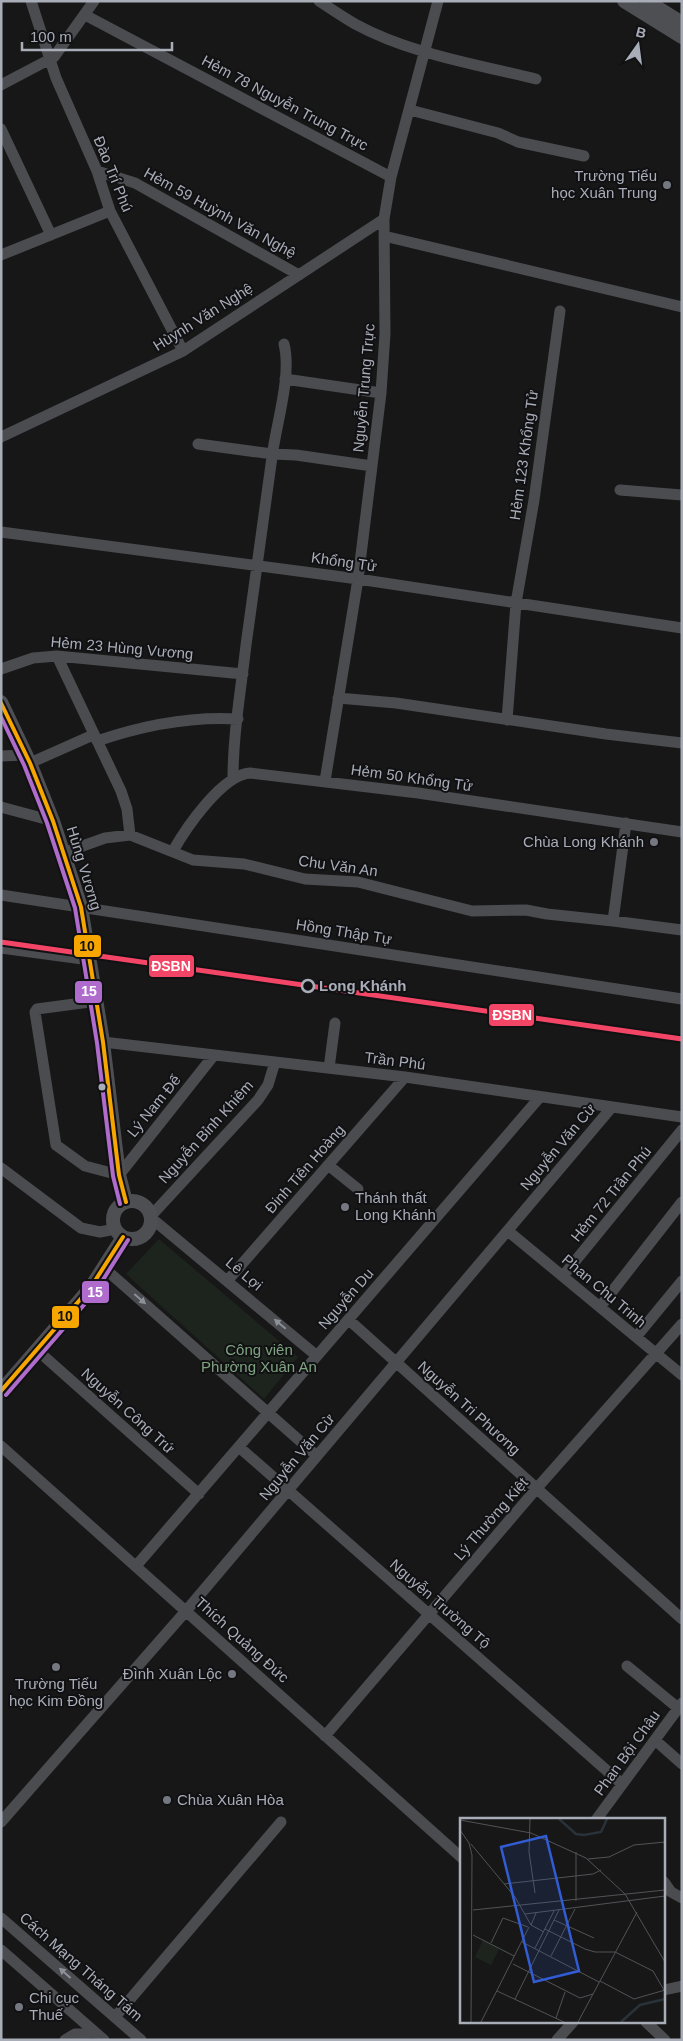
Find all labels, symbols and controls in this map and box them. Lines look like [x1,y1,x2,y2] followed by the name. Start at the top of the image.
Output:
[22,20,172,52] scale bar
[613,20,663,70] north arrow
[634,23,648,41] text: B
[30,28,72,45] text: 100 m
[199,51,372,154] street label: Hẻm 78 Nguyễn Trung Trực
[91,134,136,214] street label: Đào Trí Phú
[141,164,299,261] street label: Hẻm 59 Huỳnh Văn Nghệ
[551,167,657,201] place label: Trường Tiểu học Xuân Trung
[661,179,673,191] marker: Trường Tiểu học Xuân Trung
[150,279,256,354] street label: Hùynh Văn Nghệ
[349,322,378,453] street label: Nguyễn Trung Trực
[506,389,541,521] street label: Hẻm 123 Khổng Tử
[310,548,378,575] street label: Khổng Tử
[50,633,194,662] street label: Hẻm 23 Hùng Vương
[350,761,474,794] street label: Hẻm 50 Khổng Tử
[64,824,105,912] street label: Hùng Vương
[523,833,644,850] place label: Chùa Long Khánh
[648,836,660,848] marker: Chùa Long Khánh
[297,852,379,879] street label: Chu Văn An
[295,916,393,947] street label: Hồng Thập Tự
[73,934,102,958] line badge: 10
[79,938,95,954] text: 10
[148,954,195,978] line badge: ĐSBN
[151,958,191,974] text: ĐSBN
[319,977,406,994] place label: Long Khánh
[301,979,315,993] marker: Long Khánh
[74,980,103,1004] line badge: 15
[81,983,97,999] text: 15
[488,1003,535,1027] line badge: ĐSBN
[492,1007,532,1023] text: ĐSBN
[364,1048,426,1073] street label: Trần Phú
[123,1071,184,1140] street label: Lý Nam Đế
[155,1077,256,1187] street label: Nguyễn Bỉnh Khiêm
[97,1082,107,1092] unlabelled marker
[517,1100,599,1193] street label: Nguyễn Văn Cừ
[262,1121,348,1216] street label: Đinh Tiên Hoàng
[567,1143,654,1245] street label: Hẻm 72 Trần Phú
[355,1189,436,1223] place label: Thánh thất Long Khánh
[339,1201,351,1213] marker: Thánh thất Long Khánh
[559,1251,650,1331] street label: Phan Chu Trinh
[223,1253,266,1294] street label: Lê Lợi
[315,1265,377,1333] street label: Nguyễn Du
[81,1280,110,1304] line badge: 15
[87,1284,103,1300] text: 15
[133,1293,145,1305] one-way arrow
[51,1305,80,1329] line badge: 10
[57,1308,73,1324] text: 10
[274,1319,287,1330] one-way arrow
[201,1341,317,1375] park label: Công viên Phường Xuân An
[415,1357,524,1458] street label: Nguyễn Tri Phương
[78,1364,178,1457] street label: Nguyễn Công Trứ
[256,1410,338,1503] street label: Nguyễn Văn Cừ
[450,1473,532,1563] street label: Lý Thường Kiệt
[387,1555,494,1652] street label: Nguyễn Trường Tộ
[192,1593,293,1686] street label: Thích Quảng Đức
[50,1661,62,1673] marker: Trường Tiểu học Kim Đồng
[123,1665,222,1682] place label: Đình Xuân Lộc
[226,1668,238,1680] marker: Đình Xuân Lộc
[9,1675,103,1709] place label: Trường Tiểu học Kim Đồng
[590,1707,663,1799] street label: Phan Bội Châu
[177,1791,284,1808] place label: Chùa Xuân Hòa
[161,1794,173,1806] marker: Chùa Xuân Hòa
[460,1818,666,2024] inset map
[16,1909,146,2025] street label: Cách Mạng Tháng Tám
[59,1967,71,1979] one-way arrow
[29,1989,80,2023] place label: Chi cục Thuế
[13,2001,25,2013] marker: Chi cục Thuế

